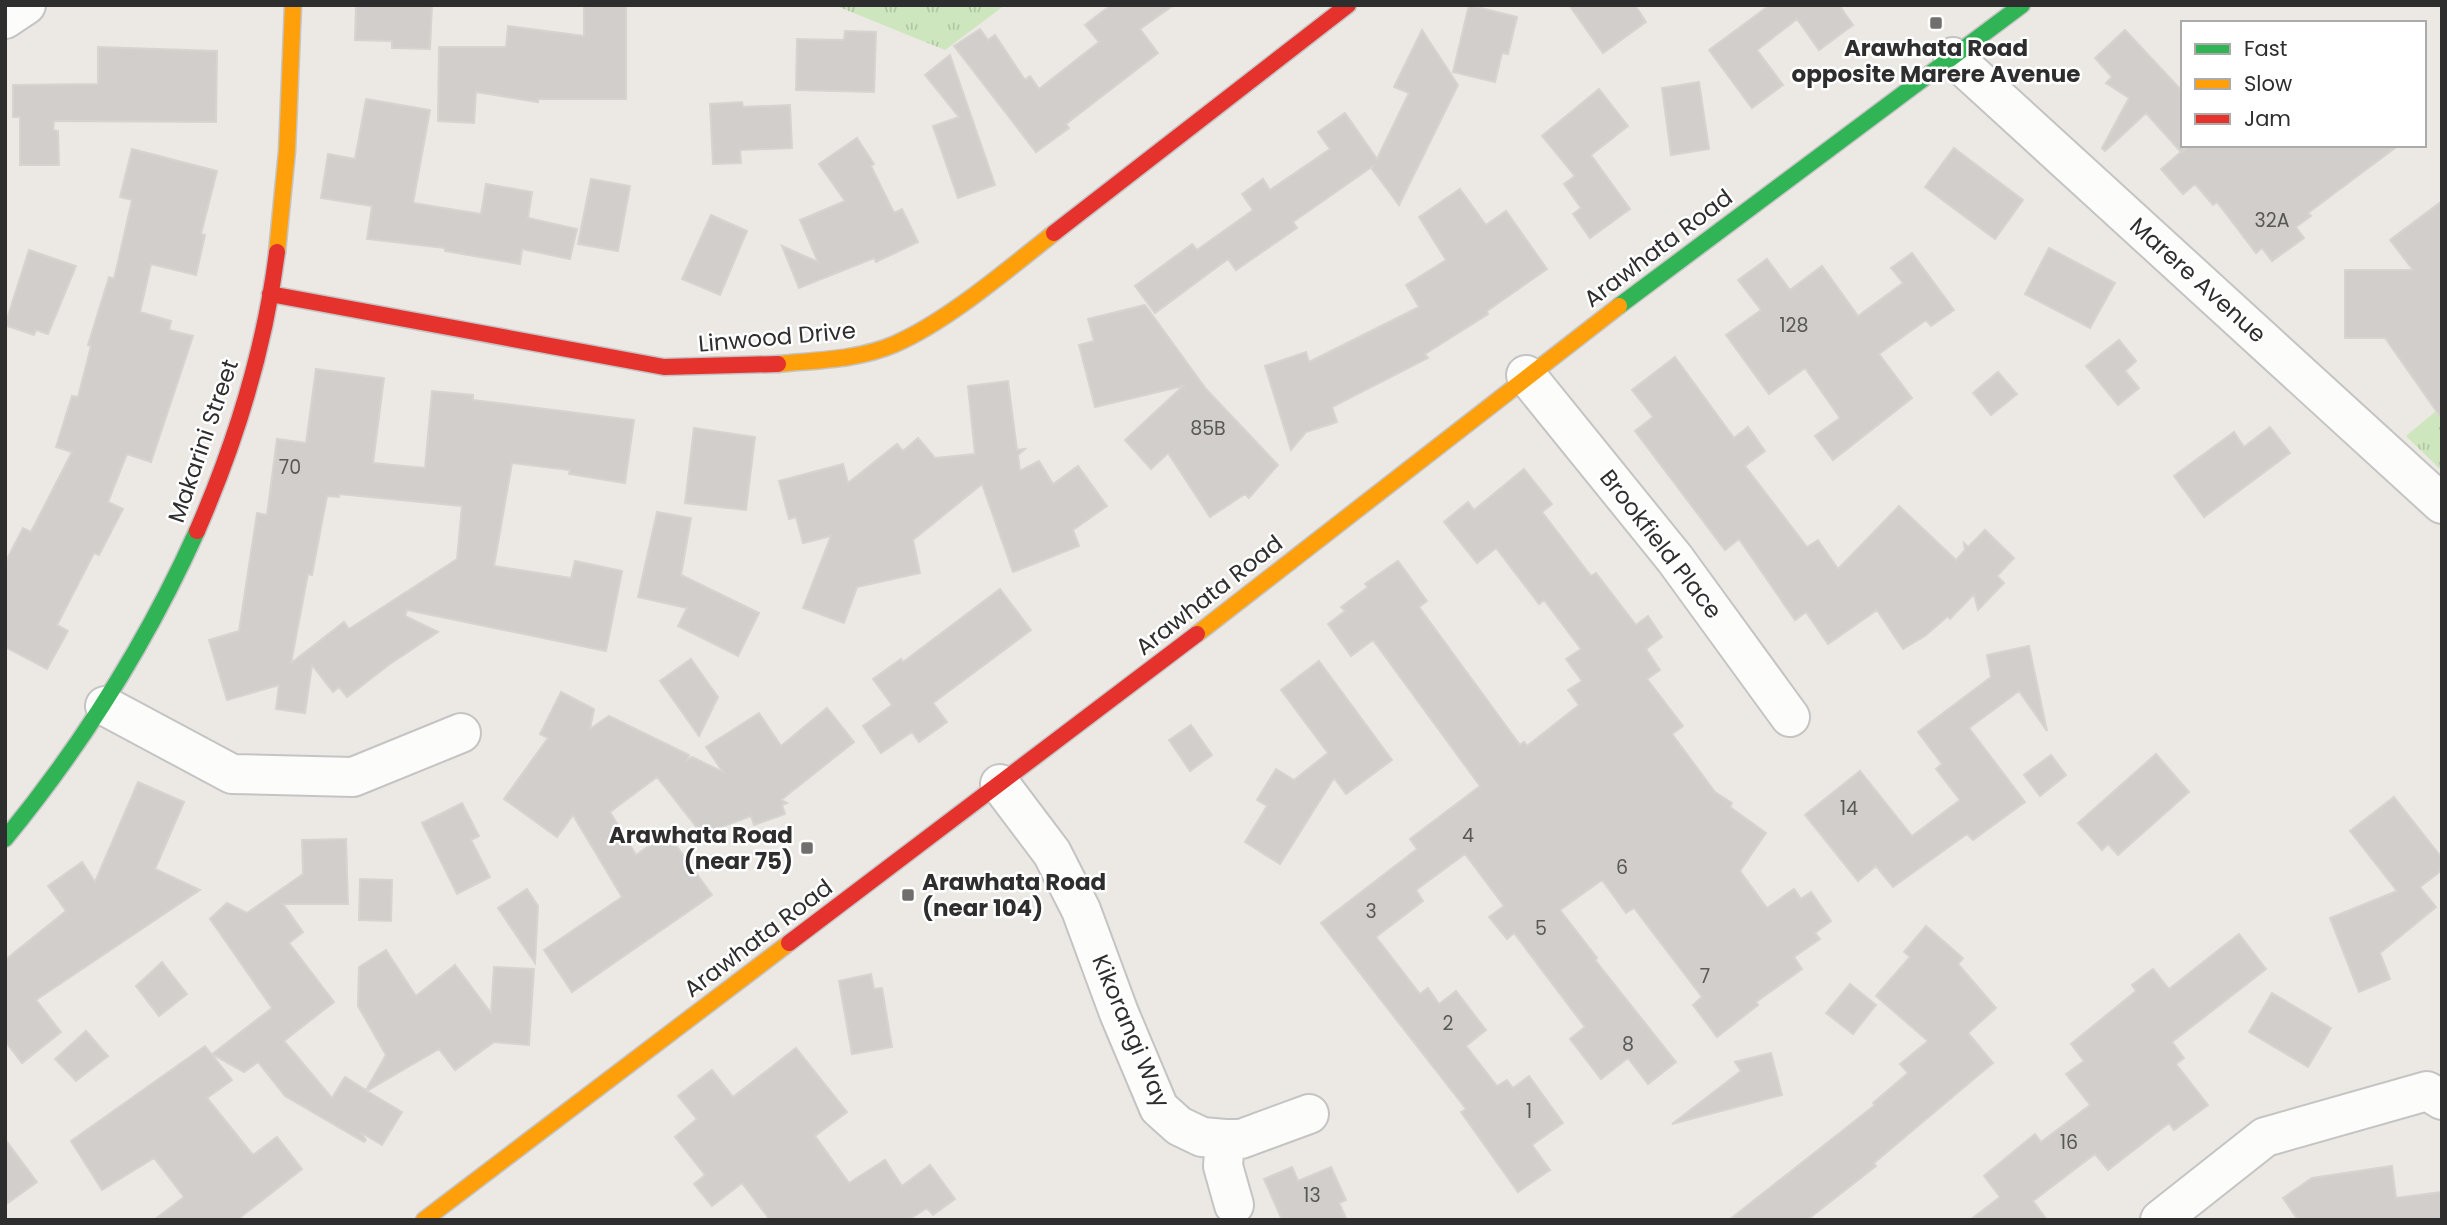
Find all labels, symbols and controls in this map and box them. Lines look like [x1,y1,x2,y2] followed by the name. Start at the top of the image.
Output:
[1928,15,1944,31] marker: Arawhata Road opposite Marere Avenue
[2181,21,2426,147] legend
[1792,32,2080,90] place label: Arawhata Road opposite Marere Avenue
[2244,34,2287,63] text: Fast
[2244,69,2292,98] text: Slow
[2244,104,2291,133] text: Jam
[1577,181,1739,315] street label: Arawhata Road
[2255,207,2290,234] house number: 32A
[2123,210,2273,350] street label: Marere Avenue
[1780,312,1809,339] house number: 128
[697,314,857,360] street label: Linwood Drive
[160,355,246,527] street label: Makarini Street
[1190,415,1226,442] house number: 85B
[279,454,301,481] house number: 70
[1593,463,1729,625] street label: Brookfield Place
[1129,527,1289,663] street label: Arawhata Road
[1840,795,1858,822] house number: 14
[609,819,793,877] place label: Arawhata Road (near 75)
[1462,822,1474,849] house number: 4
[799,840,815,856] marker: Arawhata Road (near 75)
[1616,854,1628,881] house number: 6
[922,866,1106,924] place label: Arawhata Road (near 104)
[677,871,839,1005] street label: Arawhata Road
[900,887,916,903] marker: Arawhata Road (near 104)
[1365,898,1377,925] house number: 3
[1535,915,1547,942] house number: 5
[1084,950,1178,1112] street label: Kikorangi Way
[1700,963,1710,990] house number: 7
[1443,1010,1454,1037] house number: 2
[1622,1031,1634,1058] house number: 8
[1526,1098,1532,1125] house number: 1
[2060,1129,2078,1156] house number: 16
[1303,1182,1321,1209] house number: 13

